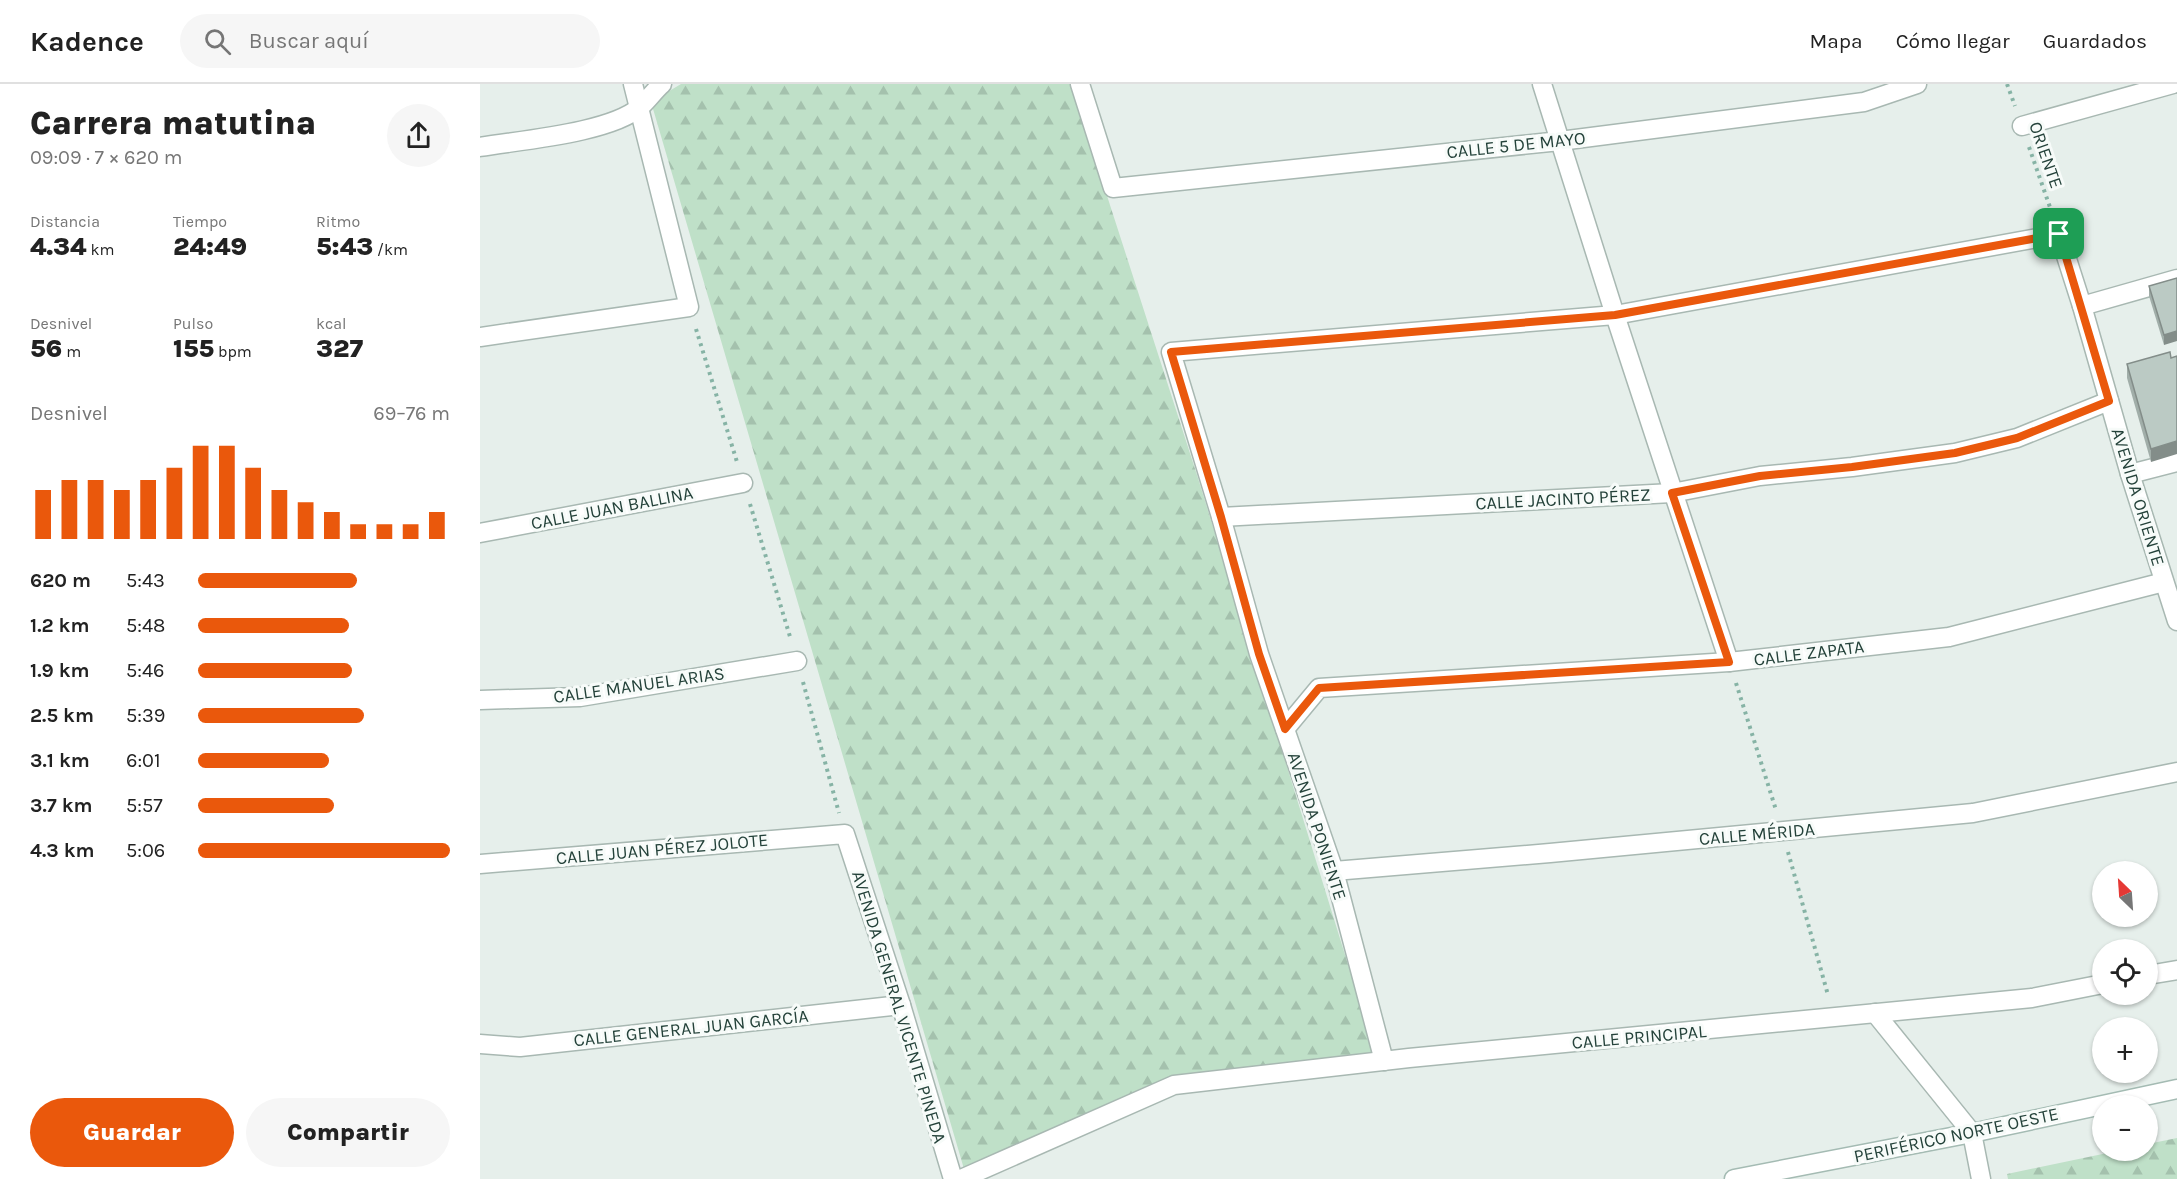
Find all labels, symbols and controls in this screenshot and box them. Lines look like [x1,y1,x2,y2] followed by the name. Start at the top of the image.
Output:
[180,14,600,68] search box
[30,25,144,58] text: Kadence
[201,25,234,58] icon: search
[249,28,369,54] text: Buscar aquí
[1809,29,1863,53] text: Mapa
[1896,29,2010,53] text: Cómo llegar
[2043,29,2147,53] text: Guardados
[30,104,316,142] text: Carrera matutina
[387,104,450,167] button: share
[2024,119,2068,191] street label: ORIENTE
[1445,127,1587,163] street label: CALLE 5 DE MAYO
[30,146,182,169] text: 09:09 · 7 × 620 m
[2033,208,2084,259] pin
[30,212,100,231] text: Distancia
[173,212,227,231] text: Tiempo
[316,212,360,231] text: Ritmo
[2042,217,2075,250] icon: arrive
[30,231,87,262] text: 4.34
[173,231,247,262] text: 24:49
[316,231,373,262] text: 5:43
[87,240,114,259] text: km
[373,240,408,259] text: /km
[30,314,92,333] text: Desnivel
[173,314,213,333] text: Pulso
[316,314,347,333] text: kcal
[30,333,62,364] text: 56
[173,333,214,364] text: 155
[316,333,363,364] text: 327
[62,342,81,361] text: m
[214,342,252,361] text: bpm
[30,402,108,425] text: Desnivel
[373,402,450,425] text: 69–76 m
[2107,425,2169,569] street label: AVENIDA ORIENTE
[529,481,695,535] street label: CALLE JUAN BALLINA
[1475,482,1651,515] street label: CALLE JACINTO PÉREZ
[30,569,91,592] text: 620 m
[126,569,165,592] text: 5:43
[30,614,89,637] text: 1.2 km
[126,614,165,637] text: 5:48
[1753,635,1865,671] street label: CALLE ZAPATA
[30,659,90,682] text: 1.9 km
[126,659,165,682] text: 5:46
[552,662,726,708] street label: CALLE MANUEL ARIAS
[30,704,94,727] text: 2.5 km
[126,704,165,727] text: 5:39
[30,749,90,772] text: 3.1 km
[126,749,161,772] text: 6:01
[1283,749,1351,903] street label: AVENIDA PONIENTE
[30,794,93,817] text: 3.7 km
[126,794,163,817] text: 5:57
[1698,817,1816,850] street label: CALLE MÉRIDA
[555,828,769,869] street label: CALLE JUAN PÉREZ JOLOTE
[30,839,95,862] text: 4.3 km
[126,839,165,862] text: 5:06
[2092,861,2158,927] north arrow
[2092,861,2158,1161] map controls
[847,868,951,1146] street label: AVENIDA GENERAL VICENTE PINEDA
[2092,939,2158,1005] button: locate
[572,1004,810,1051] street label: CALLE GENERAL JUAN GARCÍA
[2092,1017,2158,1083] button: +
[1571,1020,1708,1054] street label: CALLE PRINCIPAL
[2092,1095,2158,1161] button: −
[30,1098,234,1167] button: Guardar
[246,1098,450,1167] button: Compartir
[1851,1102,2060,1167] street label: PERIFÉRICO NORTE OESTE

